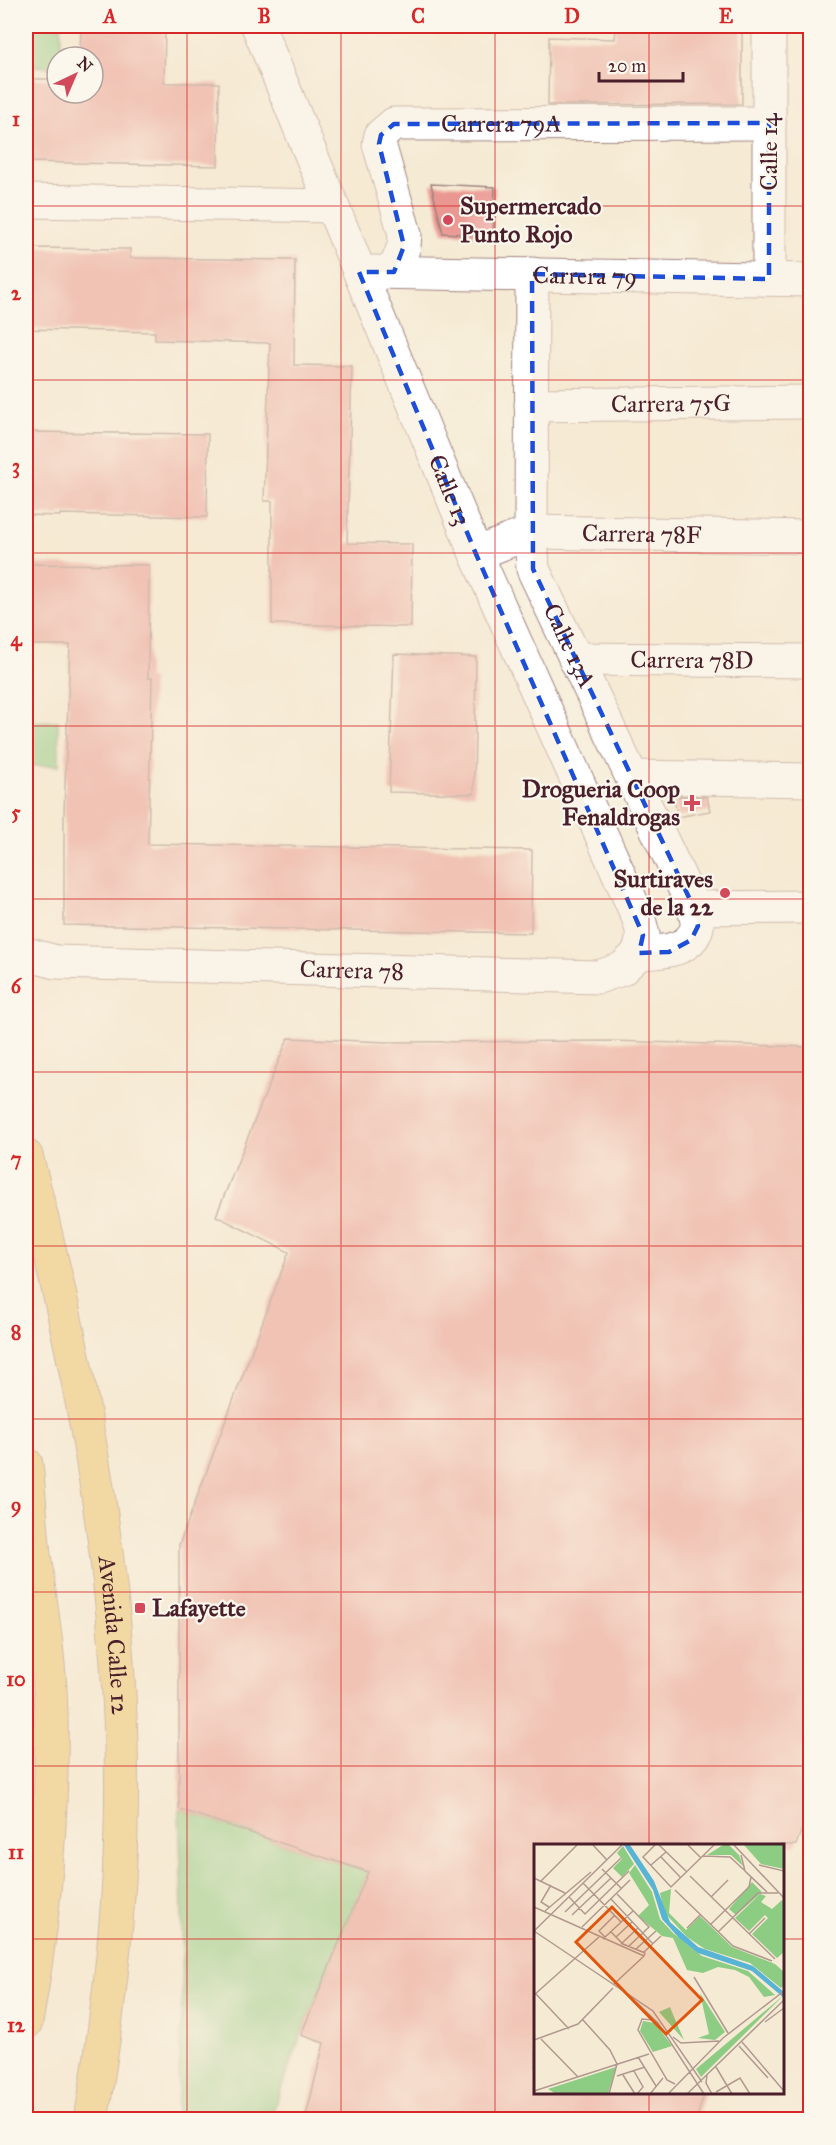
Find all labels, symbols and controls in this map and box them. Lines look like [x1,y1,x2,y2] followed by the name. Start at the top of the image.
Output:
[101,4,117,28] text: A
[257,4,271,28] text: B
[411,4,425,28] text: C
[564,4,580,28] text: D
[719,4,734,28] text: E
[45,45,105,105] north arrow
[599,45,683,83] scale bar
[74,53,97,76] text: N
[608,55,646,77] text: 20 m
[12,107,20,131] text: 1
[441,109,561,139] street label: Carrera 79A
[754,113,784,191] street label: Calle 14
[460,191,601,249] place label: Supermercado Punto Rojo
[441,213,455,227] marker: Supermercado Punto Rojo
[533,260,637,292] street label: Carrera 79
[11,281,22,305] text: 2
[611,388,731,419] street label: Carrera 75G
[422,450,478,530] street label: Calle 13
[12,454,20,479] text: 3
[582,518,702,550] street label: Carrera 78F
[537,599,602,693] street label: Calle 13A
[10,627,22,652] text: 4
[630,644,754,676] street label: Carrera 78D
[522,774,680,832] place label: Drogueria Coop Fenaldrogas
[685,796,699,810] marker: Drogueria Coop Fenaldrogas
[11,800,21,824] text: 5
[613,864,714,922] place label: Surtiraves de la 22
[718,886,732,900] marker: Surtiraves de la 22
[299,954,404,987] street label: Carrera 78
[11,974,23,998] text: 6
[11,1147,22,1171] text: 7
[11,1320,21,1344] text: 8
[11,1493,21,1518] text: 9
[92,1553,135,1716] street label: Avenida Calle 12
[152,1593,246,1623] place label: Lafayette
[133,1601,147,1615] marker: Lafayette
[6,1667,26,1691] text: 10
[8,1840,24,1864] text: 11
[534,1844,785,2094] inset map
[7,2013,26,2037] text: 12

